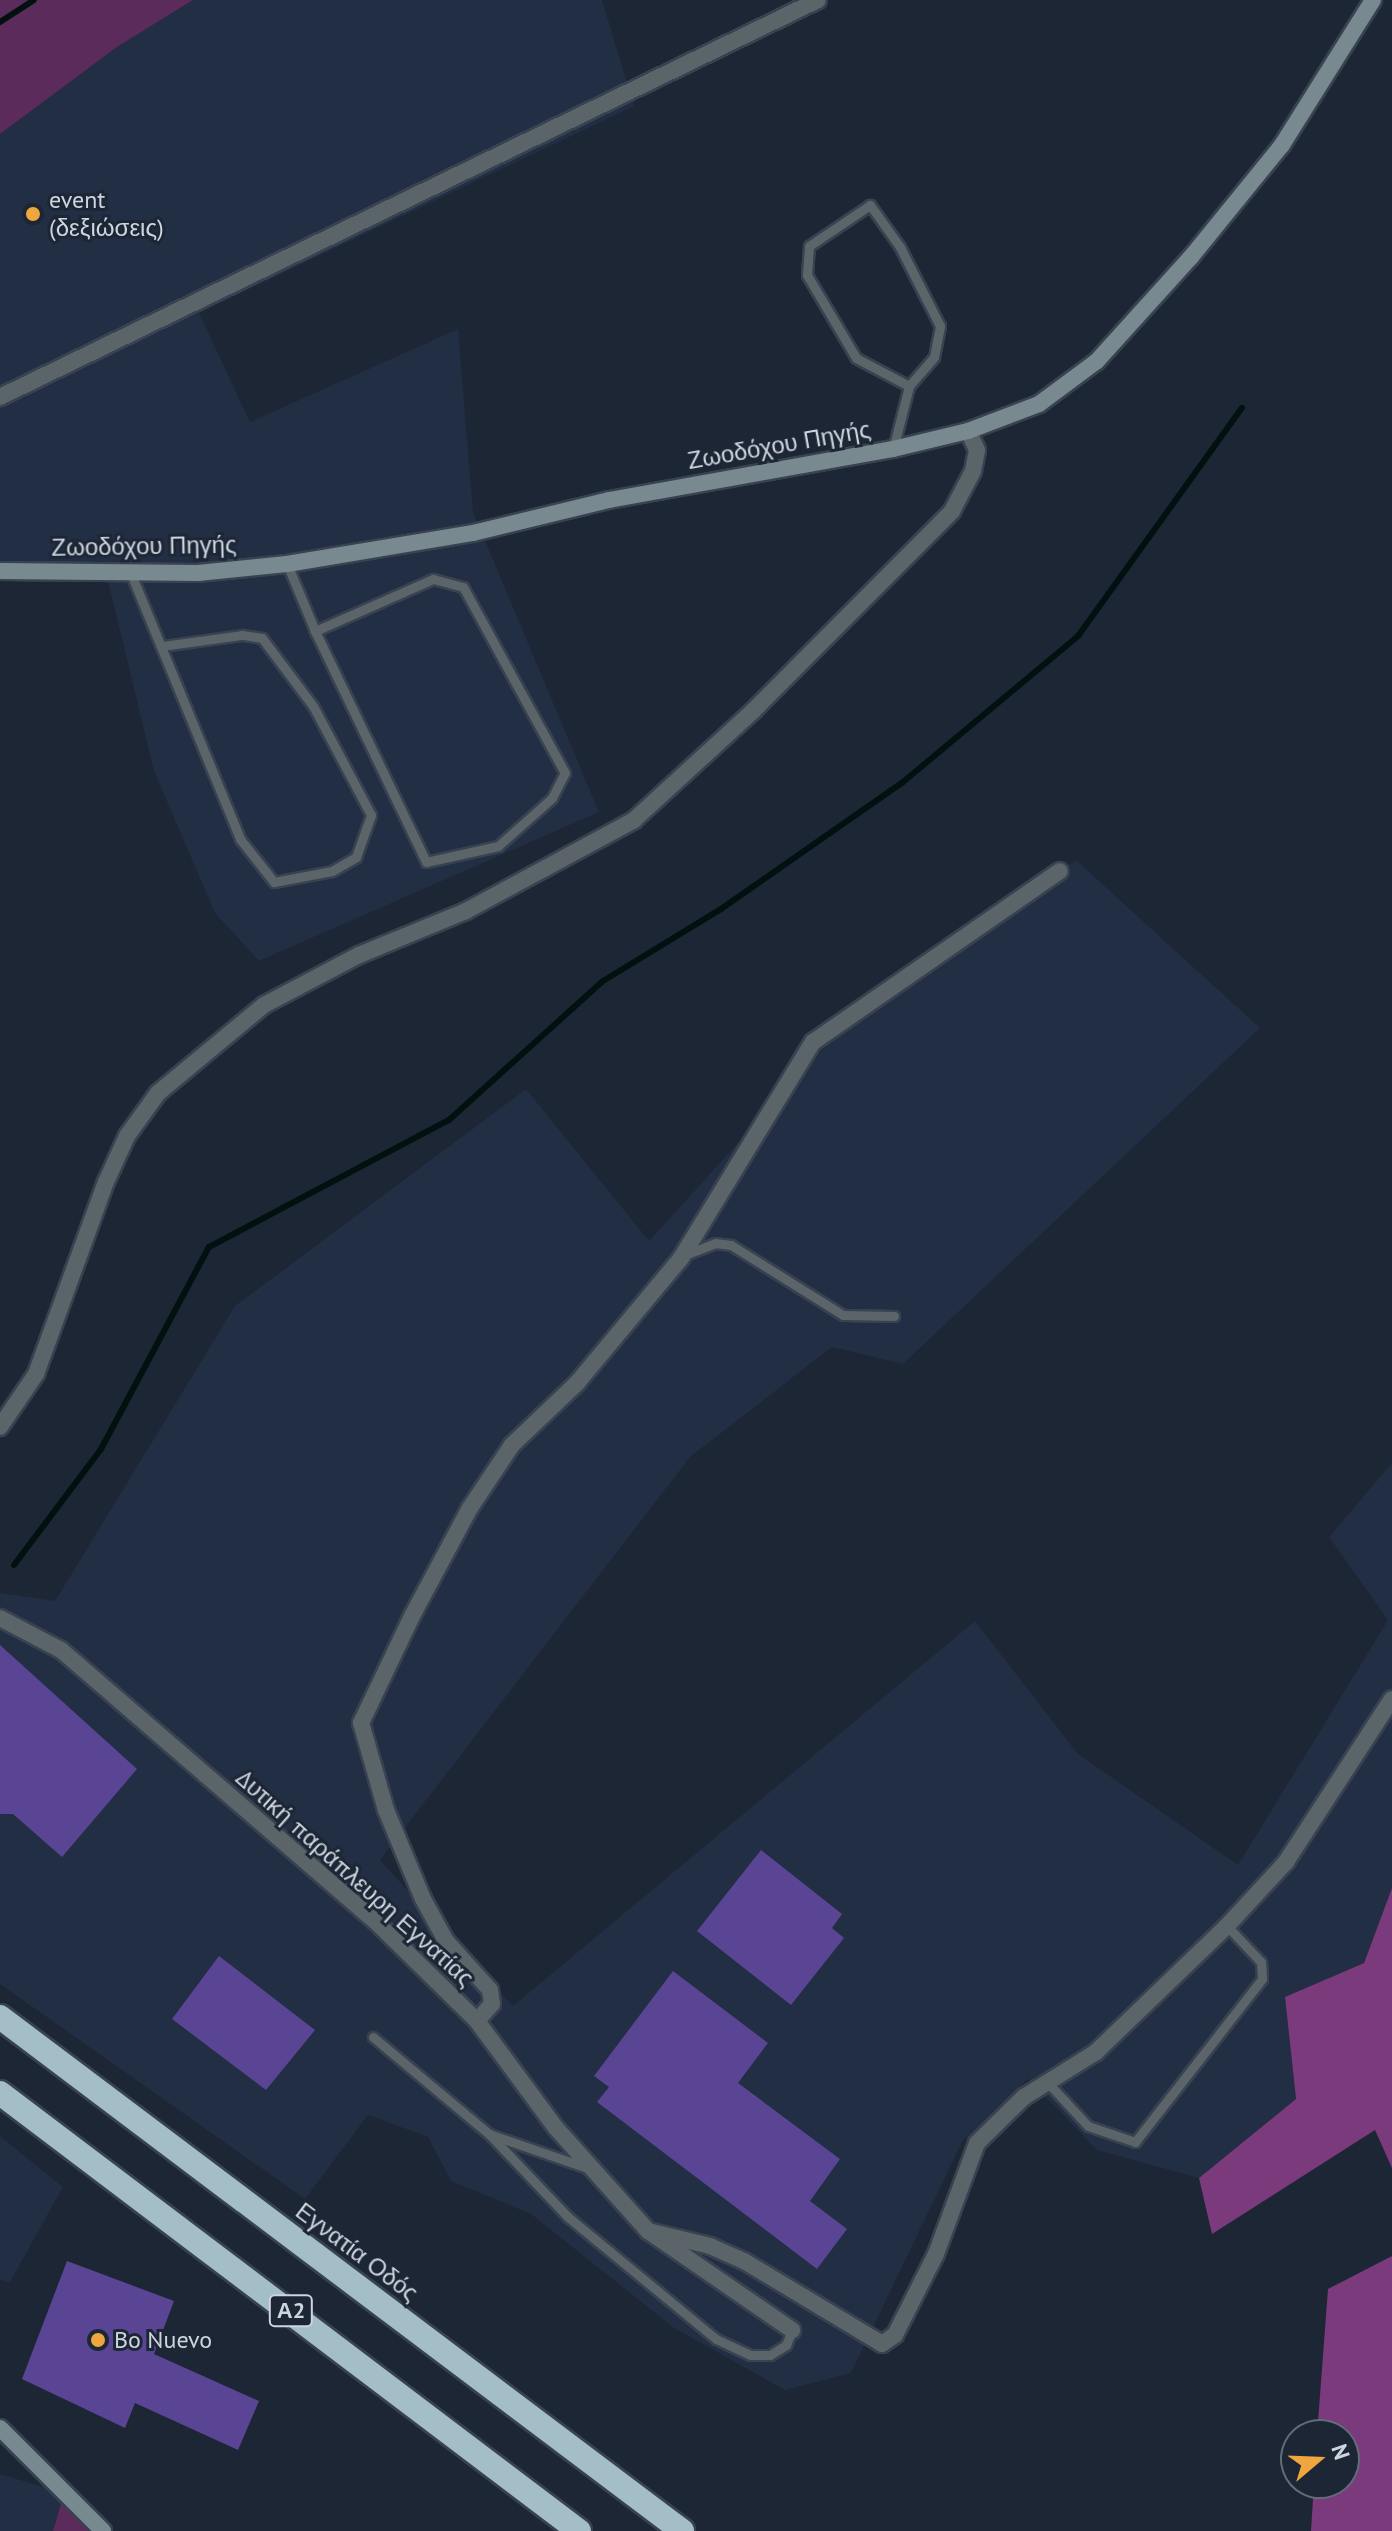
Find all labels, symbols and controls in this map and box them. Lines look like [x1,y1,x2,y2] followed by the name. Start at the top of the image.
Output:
[49,186,164,242] place label: event (δεξιώσεις)
[24,205,42,223] marker: event (δεξιώσεις)
[685,415,873,475] street label: Ζωοδόχου Πηγής
[51,530,237,562] street label: Ζωοδόχου Πηγής
[230,1764,480,1992] street label: Δυτική παράπλευρη Εγνατίας
[290,2197,424,2307] street label: Εγνατία Οδός
[267,2293,315,2329] road number: Α2
[114,2326,212,2354] place label: Bo Nuevo
[89,2331,107,2349] marker: Bo Nuevo
[1280,2419,1360,2499] north arrow
[1325,2440,1356,2463] text: N

